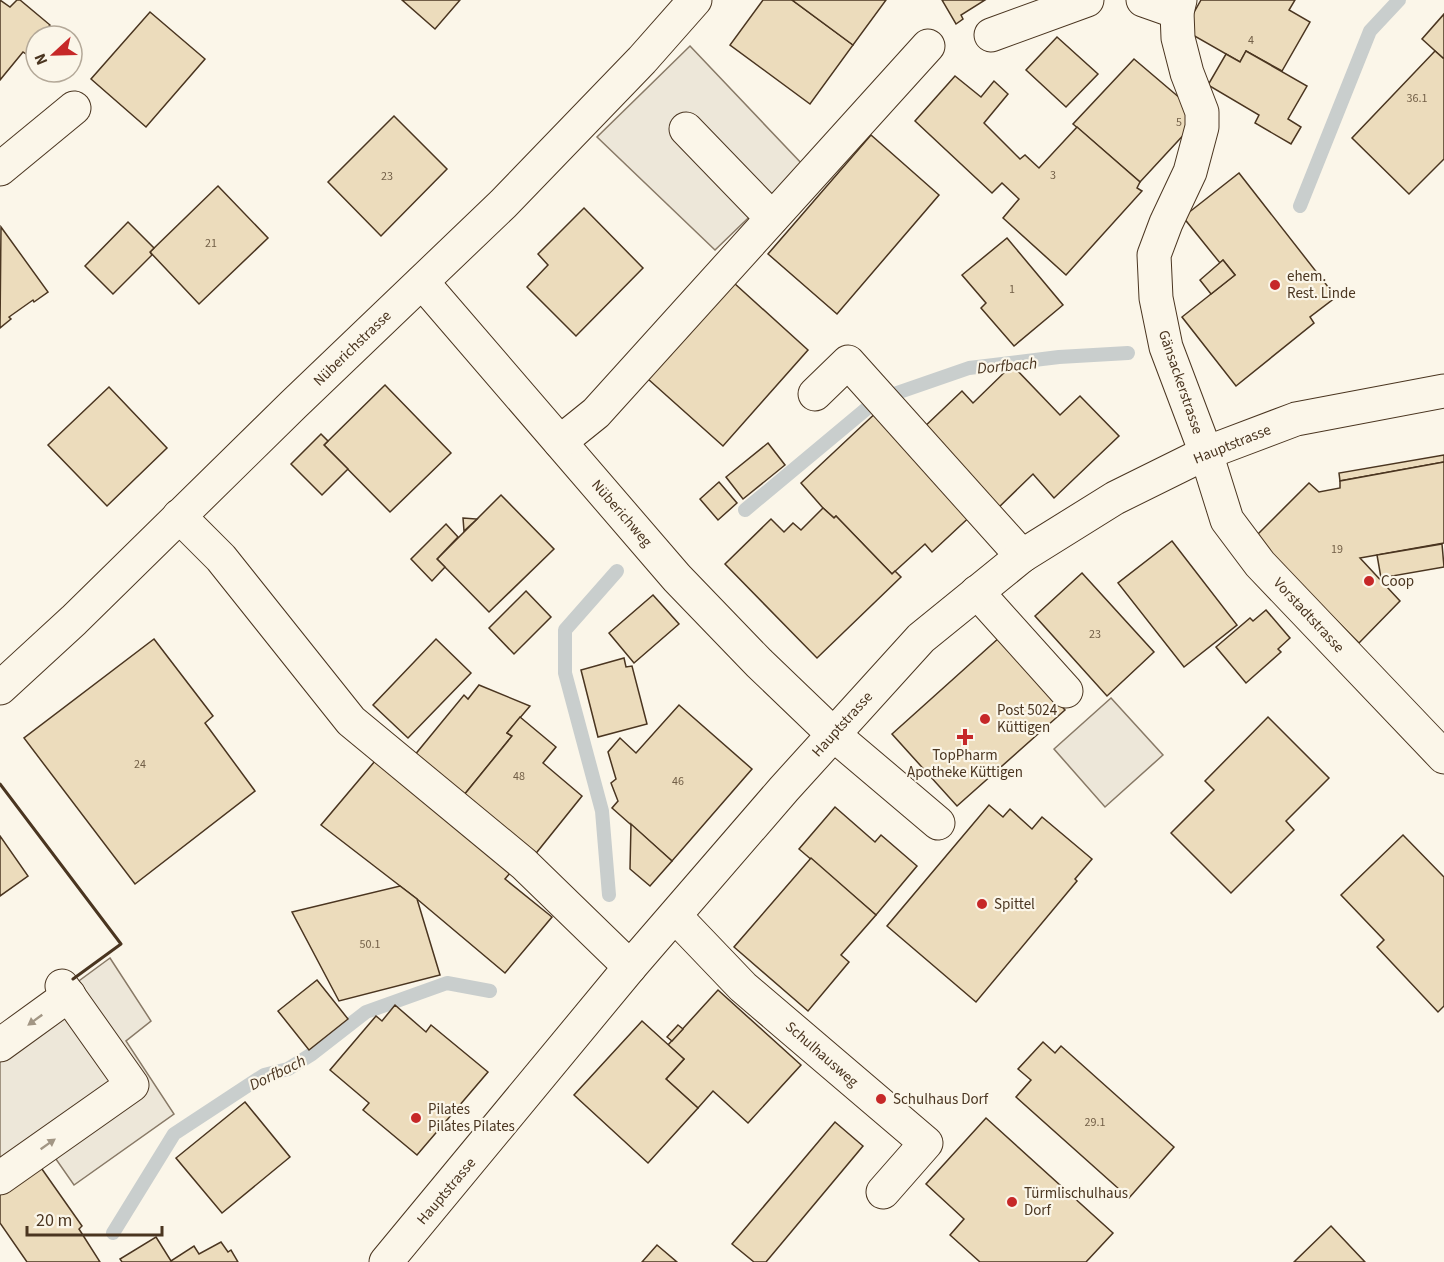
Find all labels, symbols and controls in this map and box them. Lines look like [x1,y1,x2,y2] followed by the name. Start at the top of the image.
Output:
[24,24,84,84] north arrow
[1248,32,1254,49] house number: 4
[29,50,53,68] text: N
[1407,90,1427,107] house number: 36.1
[1176,114,1182,131] house number: 5
[1050,167,1056,184] house number: 3
[381,168,393,185] house number: 23
[205,235,217,252] house number: 21
[1287,266,1356,304] place label: ehem. Rest. Linde
[1268,278,1282,292] marker: ehem. Rest. Linde
[1009,281,1015,298] house number: 1
[309,306,396,391] street label: Nüberichstrasse
[1153,327,1208,437] street label: Gänsackerstrasse
[976,352,1038,380] water label: Dorfbach
[1190,419,1274,470] street label: Hauptstrasse
[586,475,657,552] street label: Nüberichweg
[1331,541,1343,558] house number: 19
[1381,571,1414,592] place label: Coop
[1268,573,1349,658] street label: Vorstadtstrasse
[1362,574,1376,588] marker: Coop
[1089,626,1101,643] house number: 23
[807,687,878,762] street label: Hauptstrasse
[997,700,1058,738] place label: Post 5024 Küttigen
[978,712,992,726] marker: Post 5024 Küttigen
[958,730,972,744] marker: TopPharm Apotheke Küttigen
[907,745,1023,783] place label: TopPharm Apotheke Küttigen
[134,756,146,773] house number: 24
[513,768,525,785] house number: 48
[672,773,684,790] house number: 46
[994,894,1035,915] place label: Spittel
[975,897,989,911] marker: Spittel
[360,936,380,953] house number: 50.1
[27,1014,43,1026] one-way arrow
[781,1017,863,1092] street label: Schulhausweg
[246,1050,309,1096] water label: Dorfbach
[893,1089,989,1110] place label: Schulhaus Dorf
[874,1092,888,1106] marker: Schulhaus Dorf
[428,1099,515,1137] place label: Pilates Pilates Pilates
[409,1111,423,1125] marker: Pilates Pilates Pilates
[1085,1114,1105,1131] house number: 29.1
[39,1138,55,1150] one-way arrow
[412,1153,481,1229] street label: Hauptstrasse
[1024,1183,1128,1221] place label: Türmlischulhaus Dorf
[1005,1195,1019,1209] marker: Türmlischulhaus Dorf
[27,1199,162,1237] scale bar
[36,1208,72,1233] text: 20 m

